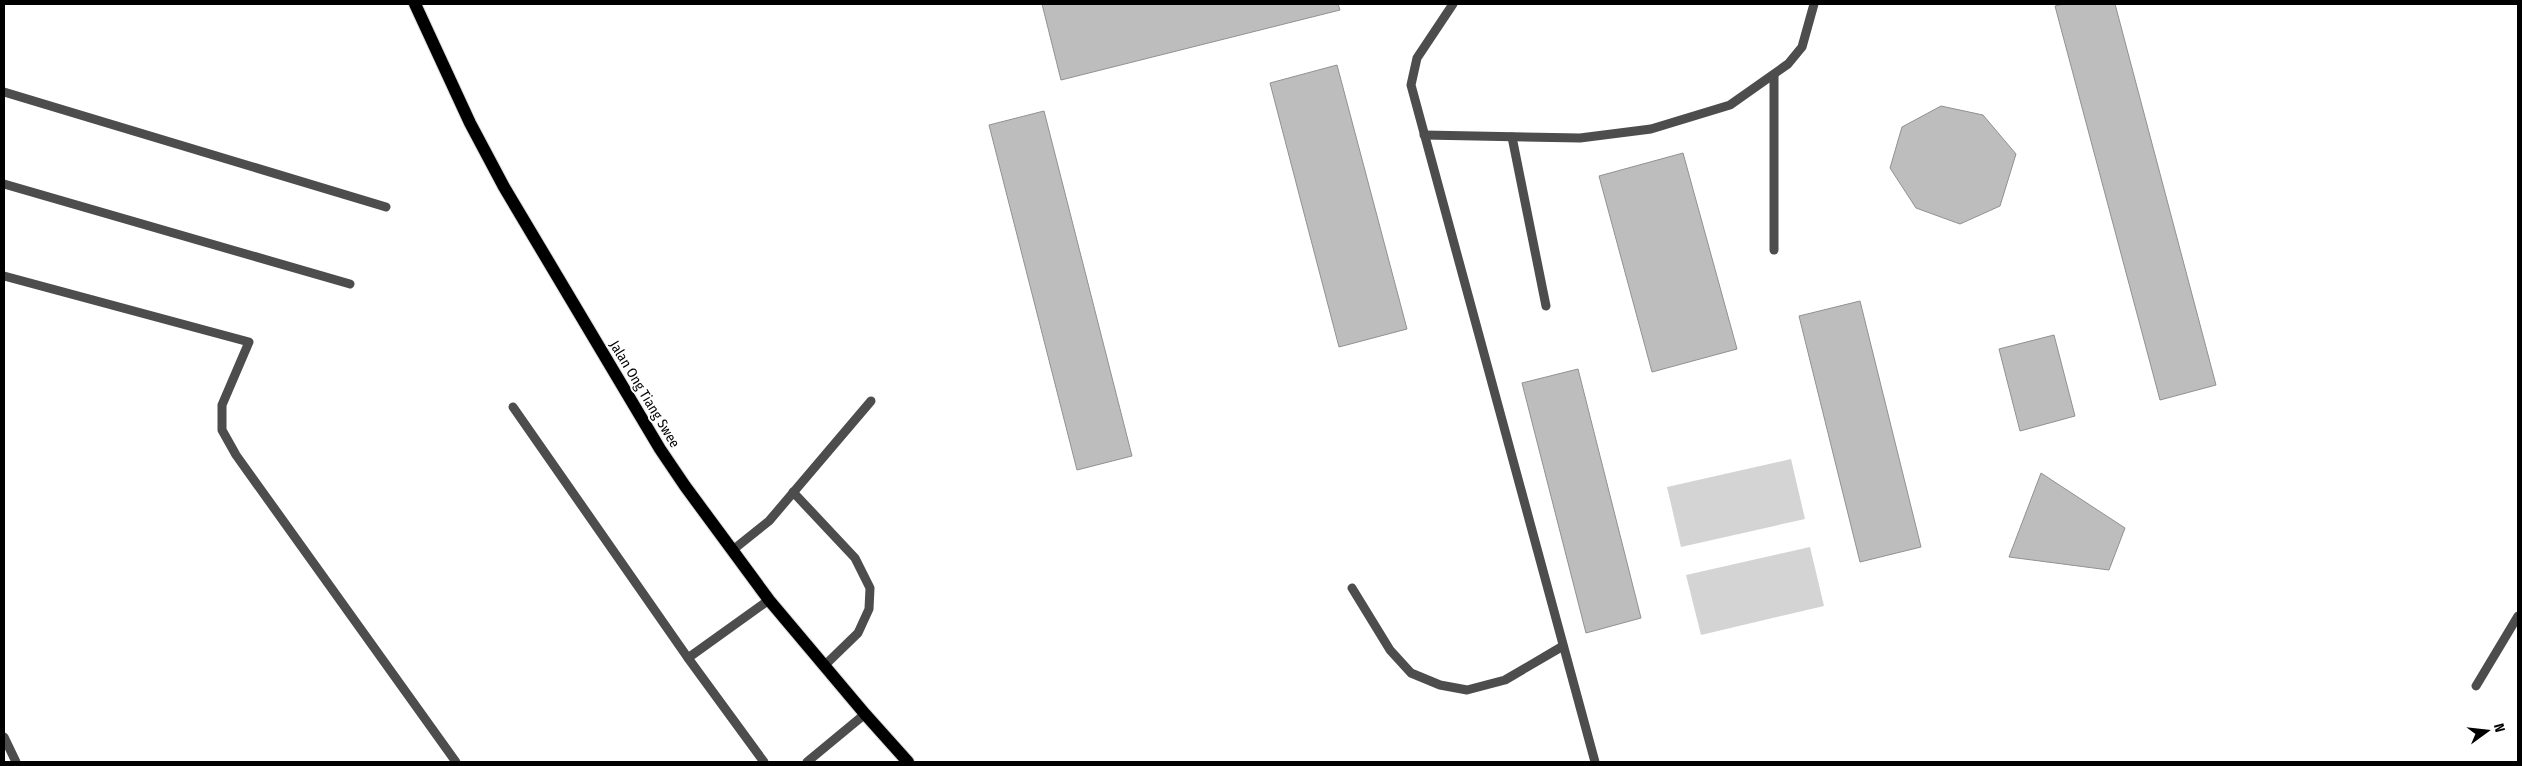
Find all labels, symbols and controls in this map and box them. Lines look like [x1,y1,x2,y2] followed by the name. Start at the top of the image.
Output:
[606,338,683,451] street label: Jalan Ong Tiang Swee
[2462,706,2512,756] north arrow
[2490,722,2508,734] text: N

